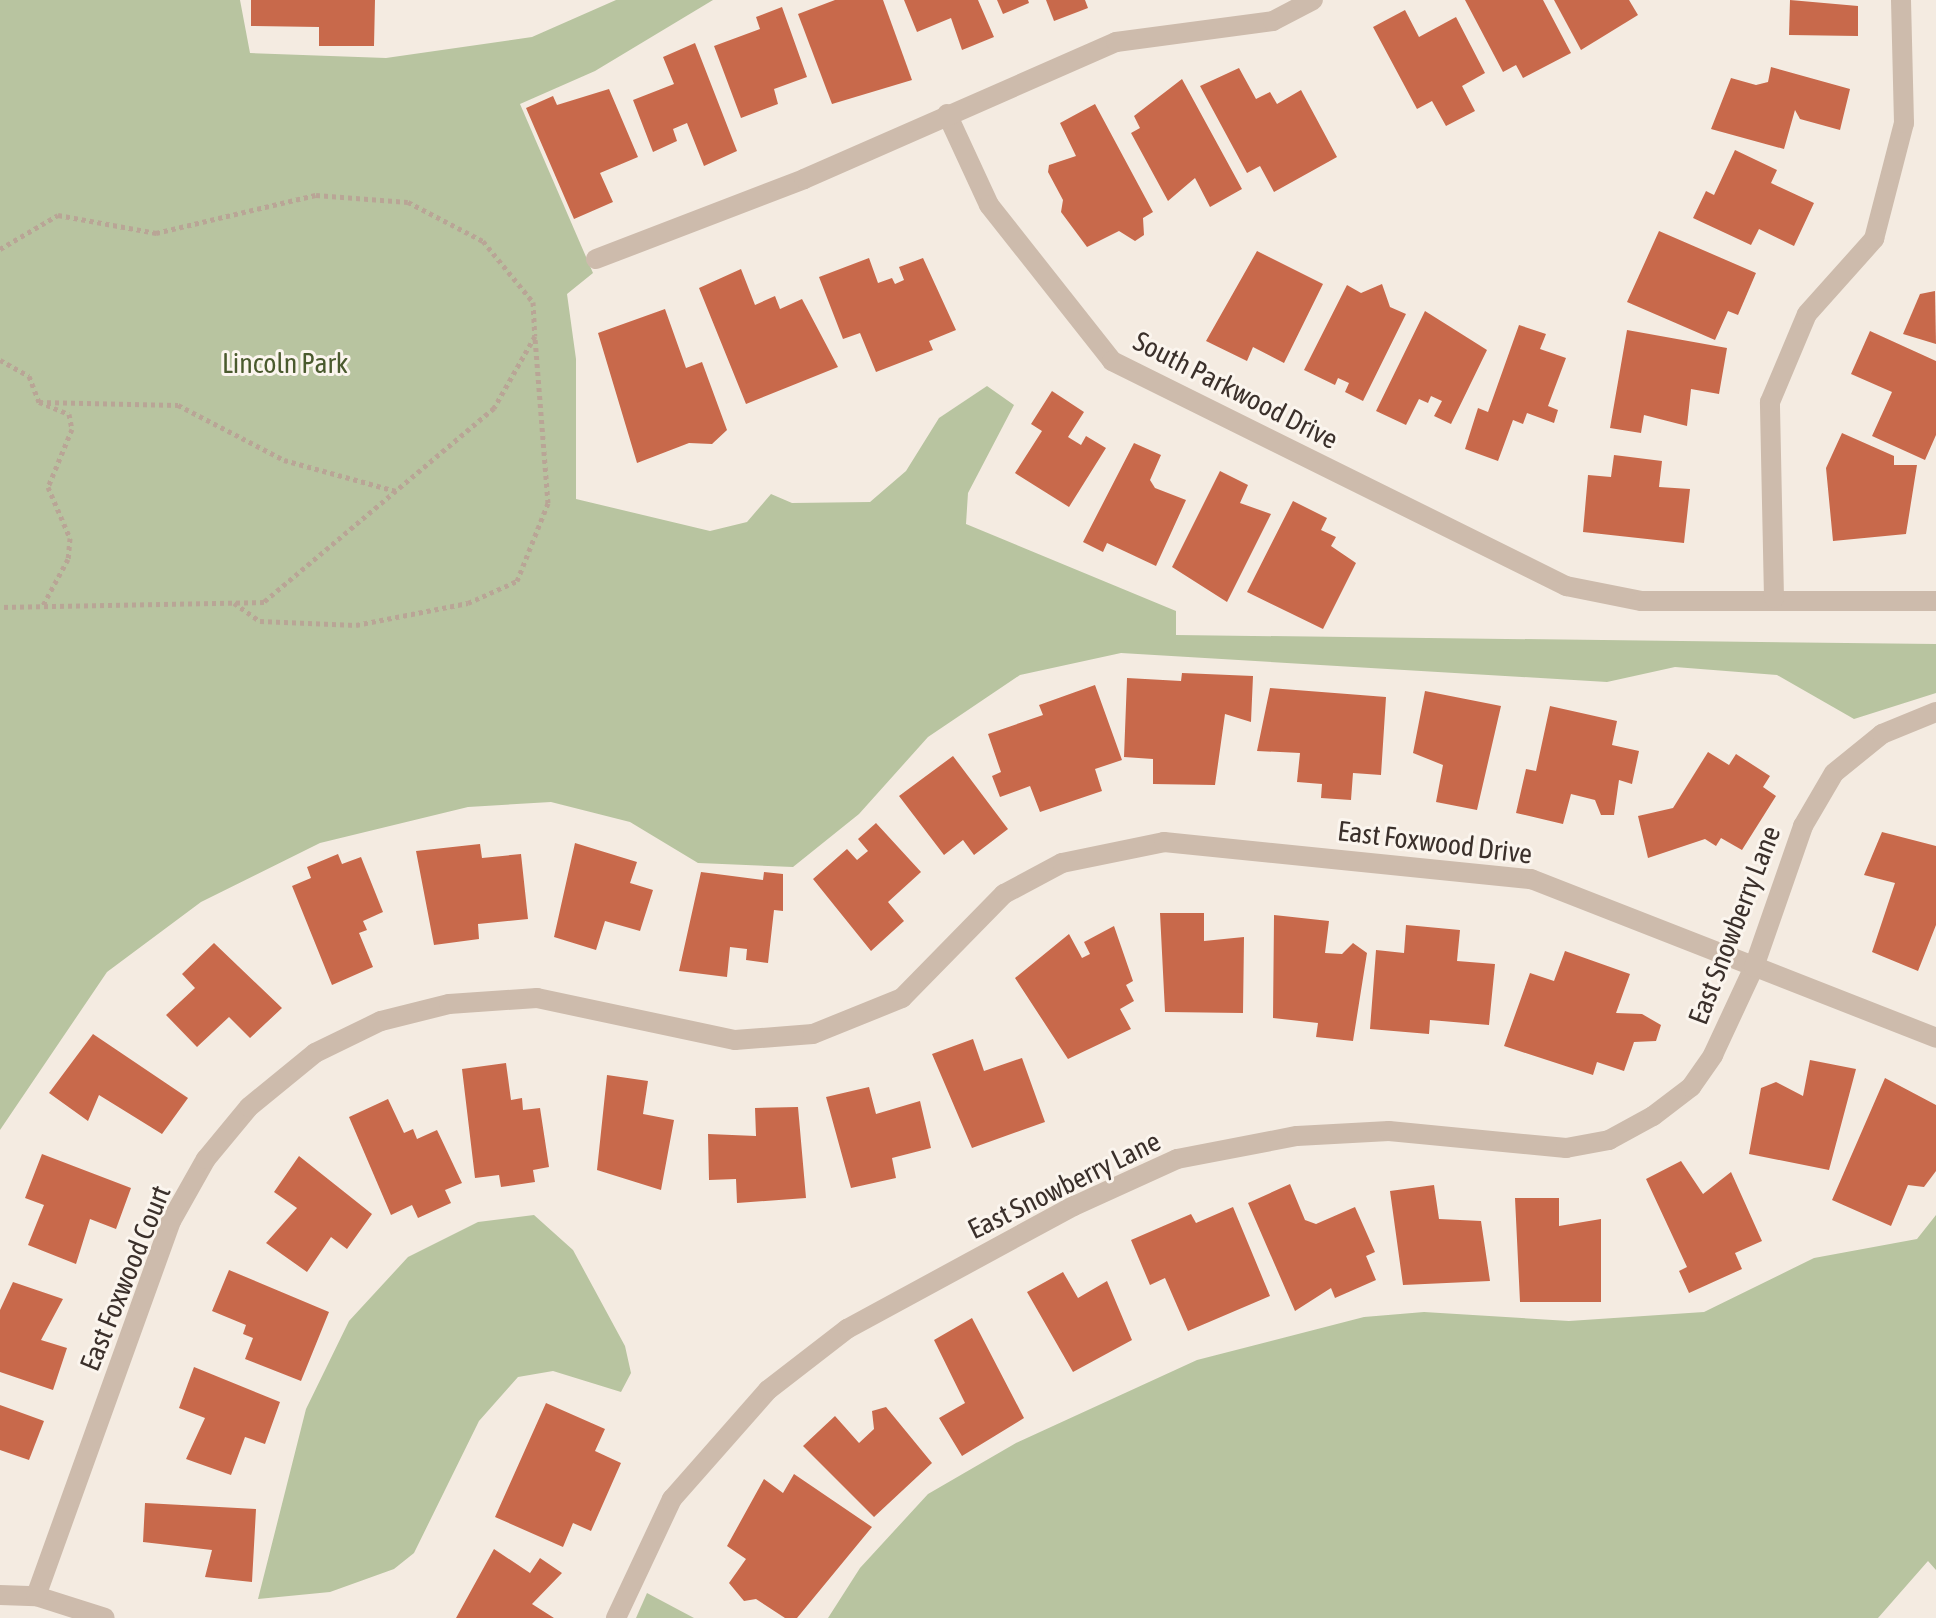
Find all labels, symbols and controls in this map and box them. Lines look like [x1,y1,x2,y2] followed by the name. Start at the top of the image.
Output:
[1128,324,1344,456] street label: South Parkwood Drive
[222,346,348,380] park label: Lincoln Park
[1336,813,1534,871] street label: East Foxwood Drive
[1681,821,1787,1029] street label: East Snowberry Lane
[962,1124,1166,1246] street label: East Snowberry Lane
[73,1180,177,1376] street label: East Foxwood Court

